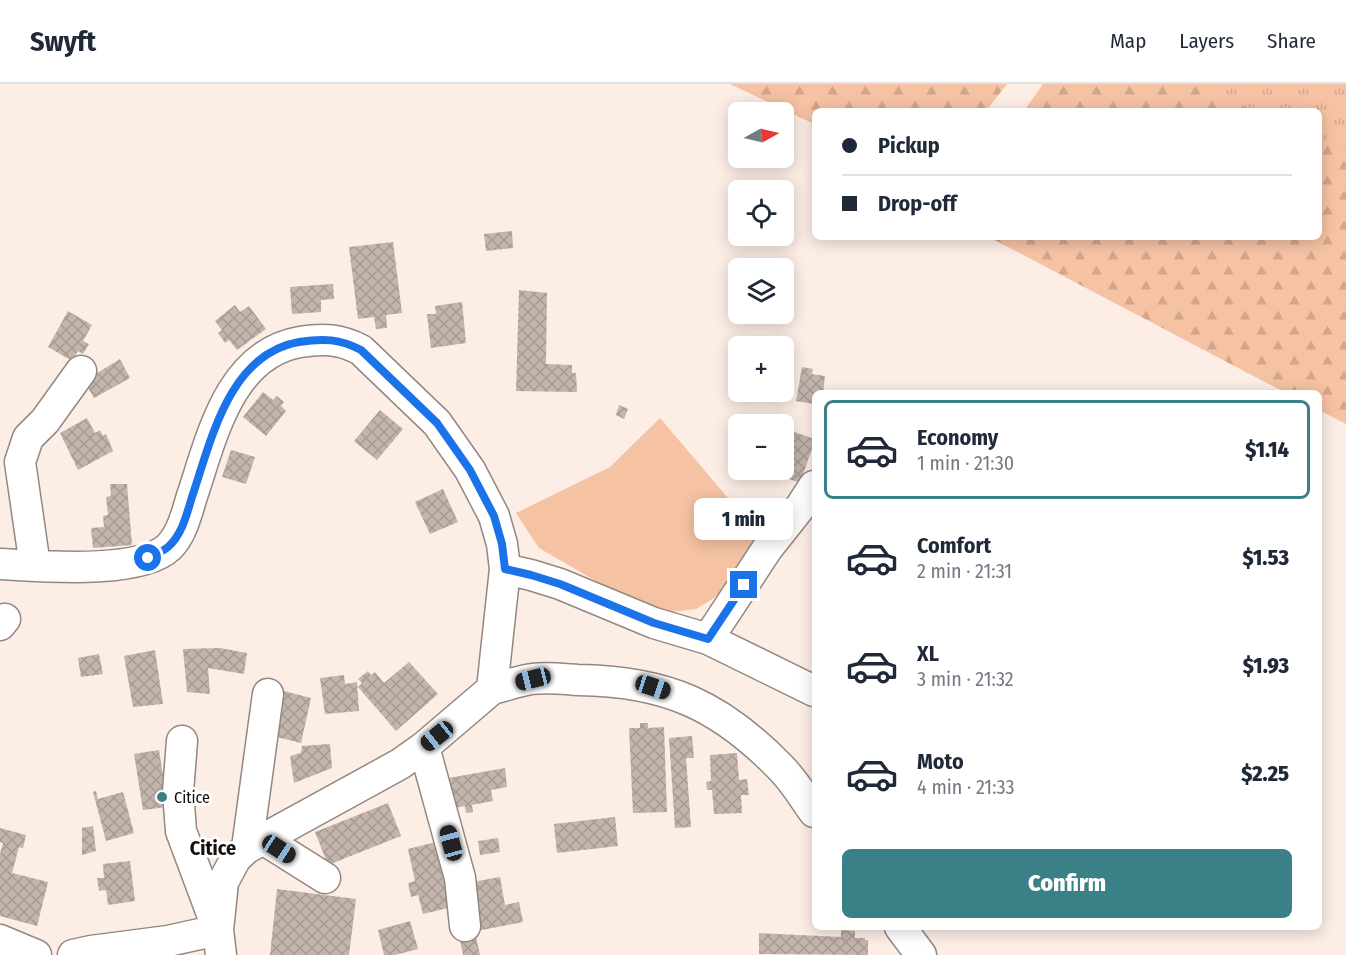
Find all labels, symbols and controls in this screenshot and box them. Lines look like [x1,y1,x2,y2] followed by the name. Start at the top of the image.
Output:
[30,25,96,58] text: Swyft
[1110,28,1146,54] text: Map
[1179,28,1234,54] text: Layers
[1267,28,1316,54] text: Share
[728,102,794,168] north arrow
[728,102,794,480] map controls
[878,132,940,159] text: Pickup
[728,180,794,246] button: locate
[878,190,957,217] text: Drop-off
[728,258,794,324] button: layers
[728,336,794,402] button: +
[728,414,794,480] button: −
[845,423,899,477] icon: car
[917,424,998,451] text: Economy
[1245,436,1289,463] text: $1.14
[917,451,1014,475] text: 1 min · 21:30
[694,498,794,540] callout: 1 min
[722,507,765,531] text: 1 min
[845,531,899,585] icon: car
[917,532,991,559] text: Comfort
[134,544,161,571] route start
[1243,544,1289,571] text: $1.53
[917,559,1012,583] text: 2 min · 21:31
[730,571,757,598] route end
[845,639,899,693] icon: car
[917,640,939,667] text: XL
[1243,652,1289,679] text: $1.93
[513,666,553,692] car
[917,667,1014,691] text: 3 min · 21:32
[633,673,673,701] car
[417,718,457,754] car
[845,747,899,801] icon: car
[917,748,964,775] text: Moto
[1241,760,1289,787] text: $2.25
[917,775,1015,799] text: 4 min · 21:33
[174,788,210,807] place label: Citice
[155,790,169,804] marker: Citice
[438,823,464,863] car
[259,832,299,866] car
[190,836,236,860] district label: Citice
[842,849,1292,918] button: Confirm

